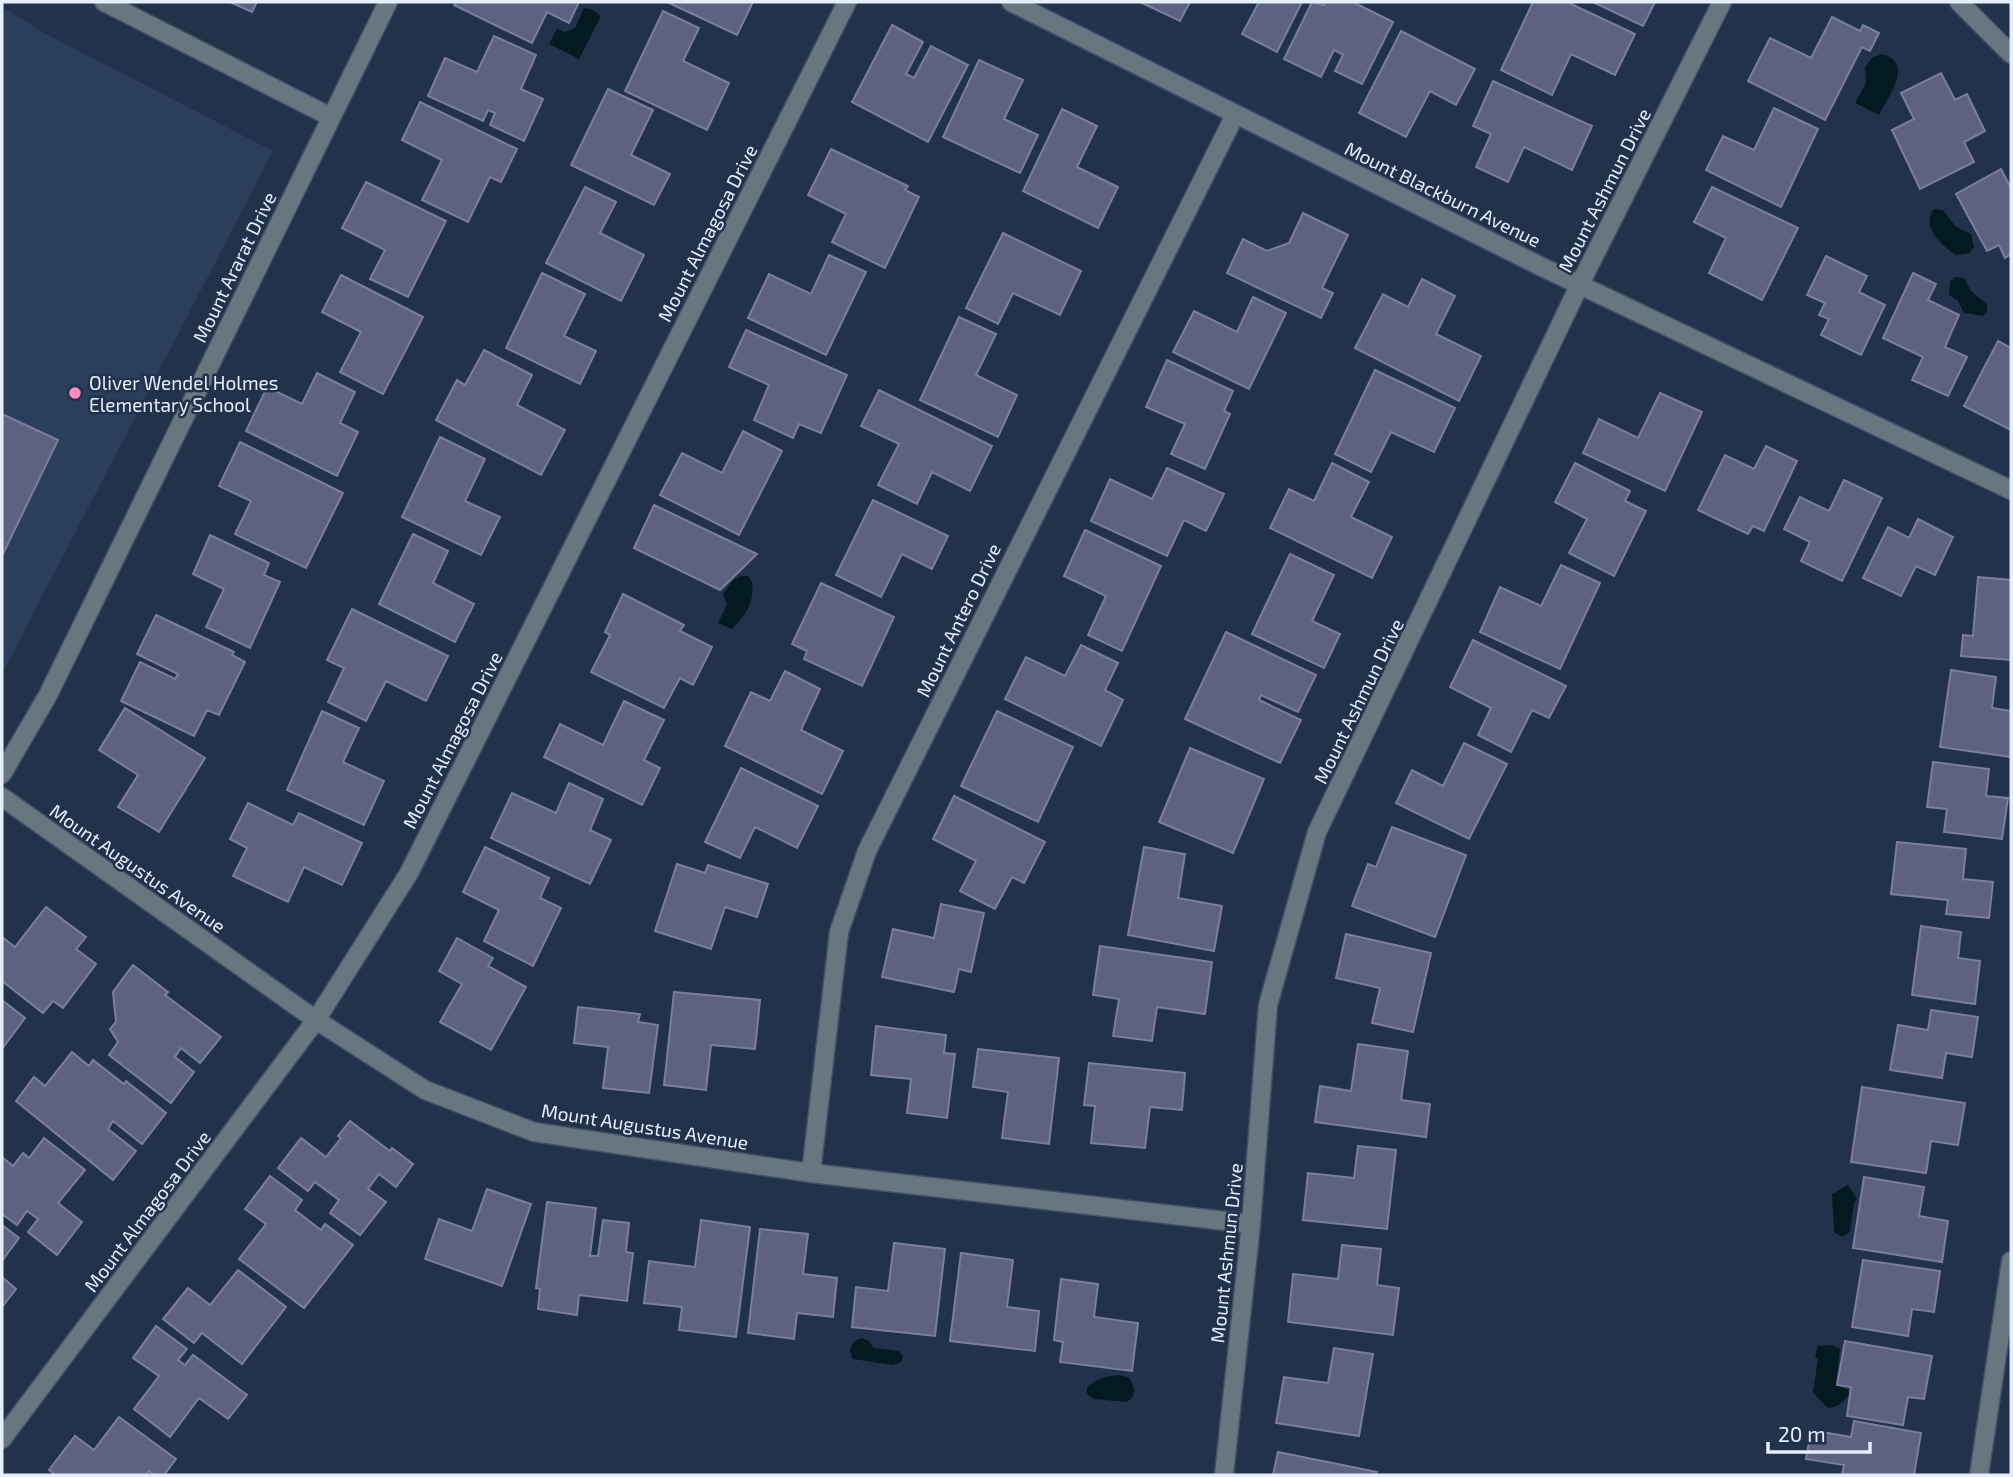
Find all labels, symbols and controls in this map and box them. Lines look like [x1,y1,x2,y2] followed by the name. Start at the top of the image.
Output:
[1553,104,1655,276] street label: Mount Ashmun Drive
[1341,136,1545,252] street label: Mount Blackburn Avenue
[652,141,762,325] street label: Mount Almagosa Drive
[188,188,280,346] street label: Mount Ararat Drive
[89,371,278,416] place label: Oliver Wendel Holmes Elementary School
[67,385,83,401] marker: Oliver Wendel Holmes Elementary School
[911,539,1005,701] street label: Mount Antero Drive
[1308,615,1408,787] street label: Mount Ashmun Drive
[397,648,507,832] street label: Mount Almagosa Drive
[46,799,230,937] street label: Mount Augustus Avenue
[540,1098,750,1154] street label: Mount Augustus Avenue
[79,1126,215,1296] street label: Mount Almagosa Drive
[1205,1162,1247,1344] street label: Mount Ashmun Drive
[1768,1410,1870,1454] scale bar
[1778,1421,1826,1446] text: 20 m

